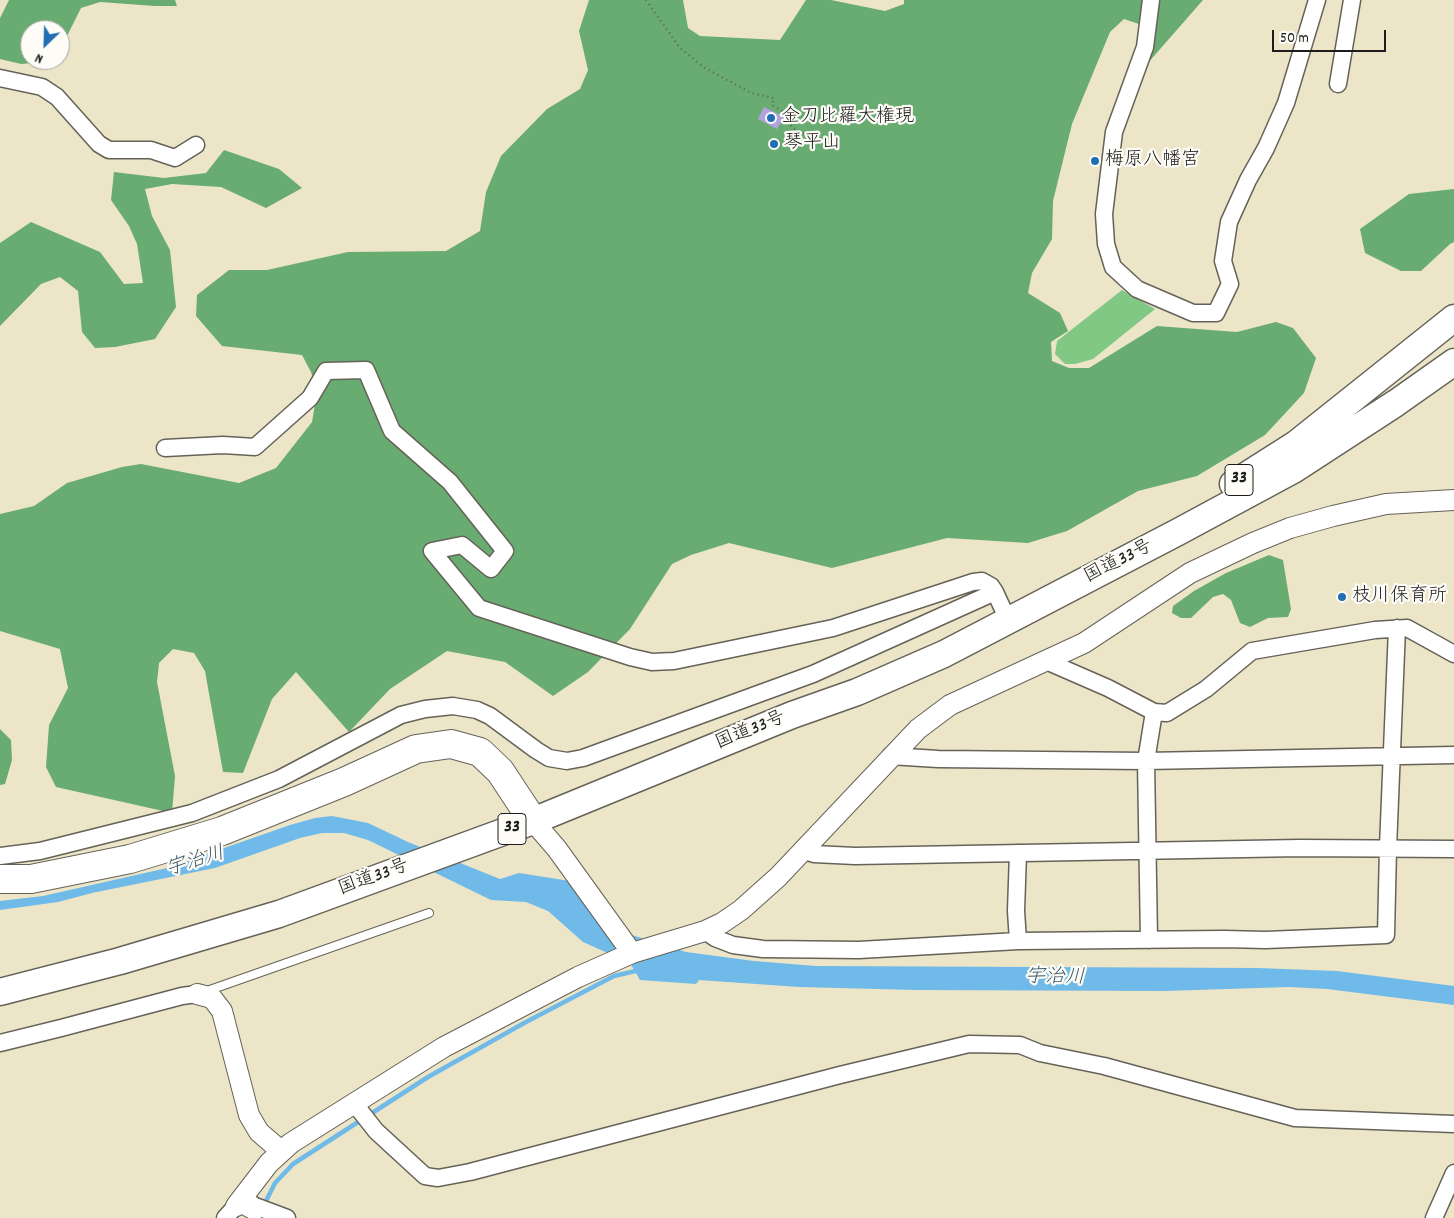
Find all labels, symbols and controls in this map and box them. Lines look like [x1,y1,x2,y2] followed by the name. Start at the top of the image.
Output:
[20,20,70,70] north arrow
[1274,20,1388,52] scale bar
[1280,28,1309,50] text: 50 m
[32,47,47,68] text: N
[781,107,914,129] place label: 金刀比羅大権現
[765,112,777,124] marker: 金刀比羅大権現
[784,133,841,155] place label: 琴平山
[768,138,780,150] marker: 琴平山
[1105,150,1200,172] place label: 梅原八幡宮
[1089,155,1101,167] marker: 梅原八幡宮
[1225,464,1253,496] road number: 33
[1081,536,1157,590] street label: 国道33号
[1352,586,1447,608] place label: 枝川保育所
[1336,591,1348,603] marker: 枝川保育所
[712,708,790,756] street label: 国道33号
[498,814,526,844] road number: 33
[164,843,228,883] water label: 宇治川
[335,856,413,902] street label: 国道33号
[1025,966,1085,992] water label: 宇治川

